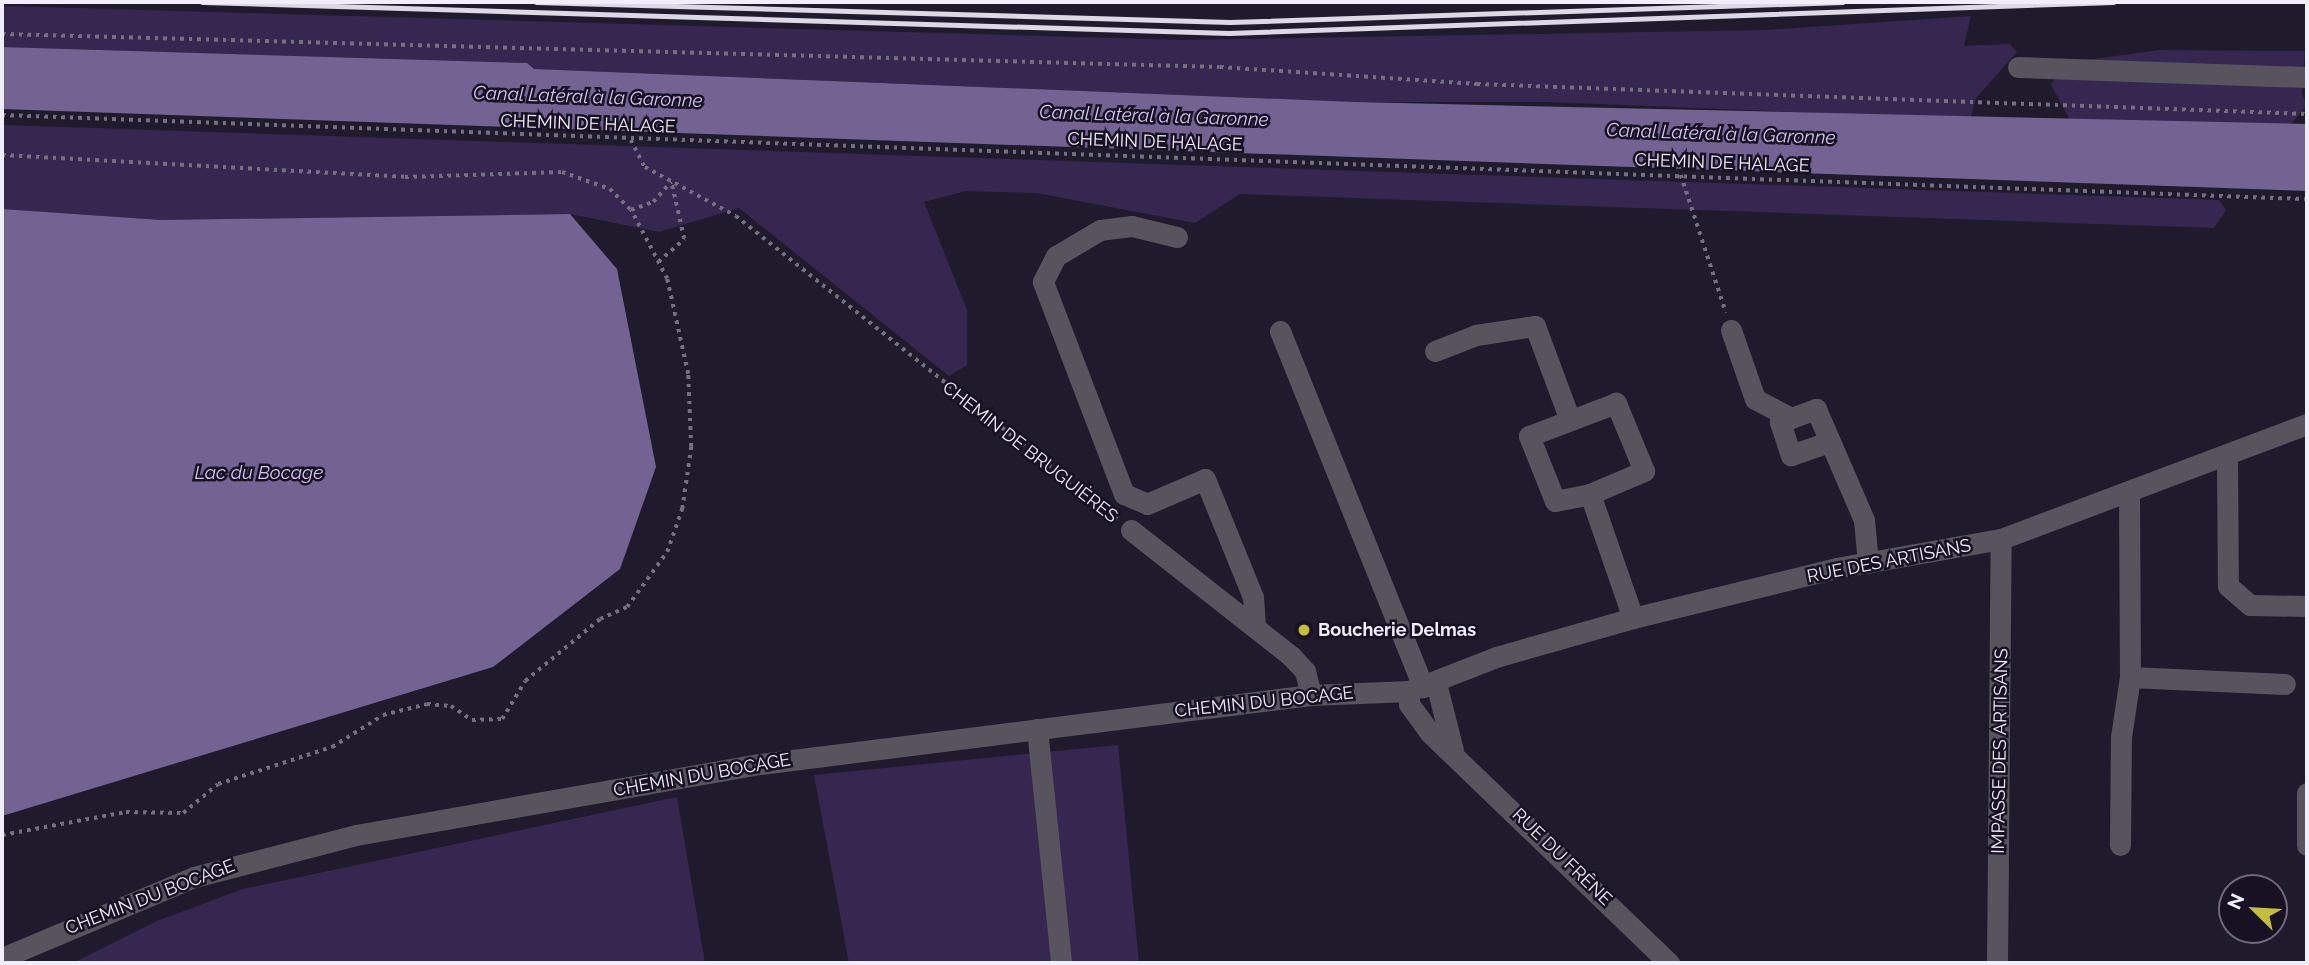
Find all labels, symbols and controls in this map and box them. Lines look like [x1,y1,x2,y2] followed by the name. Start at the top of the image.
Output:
[472,82,704,112] water label: Canal Latéral à la Garonne
[1038,101,1270,131] water label: Canal Latéral à la Garonne
[500,110,676,138] street label: CHEMIN DE HALAGE
[1605,119,1837,149] water label: Canal Latéral à la Garonne
[1067,128,1243,156] street label: CHEMIN DE HALAGE
[1634,149,1810,177] street label: CHEMIN DE HALAGE
[938,377,1122,527] street label: CHEMIN DE BRUGUIÈRES
[195,462,323,484] water label: Lac du Bocage
[1805,534,1973,588] street label: RUE DES ARTISANS
[1318,619,1476,641] place label: Boucherie Delmas
[1296,622,1312,638] marker: Boucherie Delmas
[1987,648,2013,854] street label: IMPASSE DES ARTISANS
[1174,682,1354,722] street label: CHEMIN DU BOCAGE
[612,749,792,801] street label: CHEMIN DU BOCAGE
[1508,804,1616,910] street label: RUE DU FRÊNE
[62,855,238,939] street label: CHEMIN DU BOCAGE
[2218,874,2288,944] north arrow
[2223,890,2249,912] text: N

